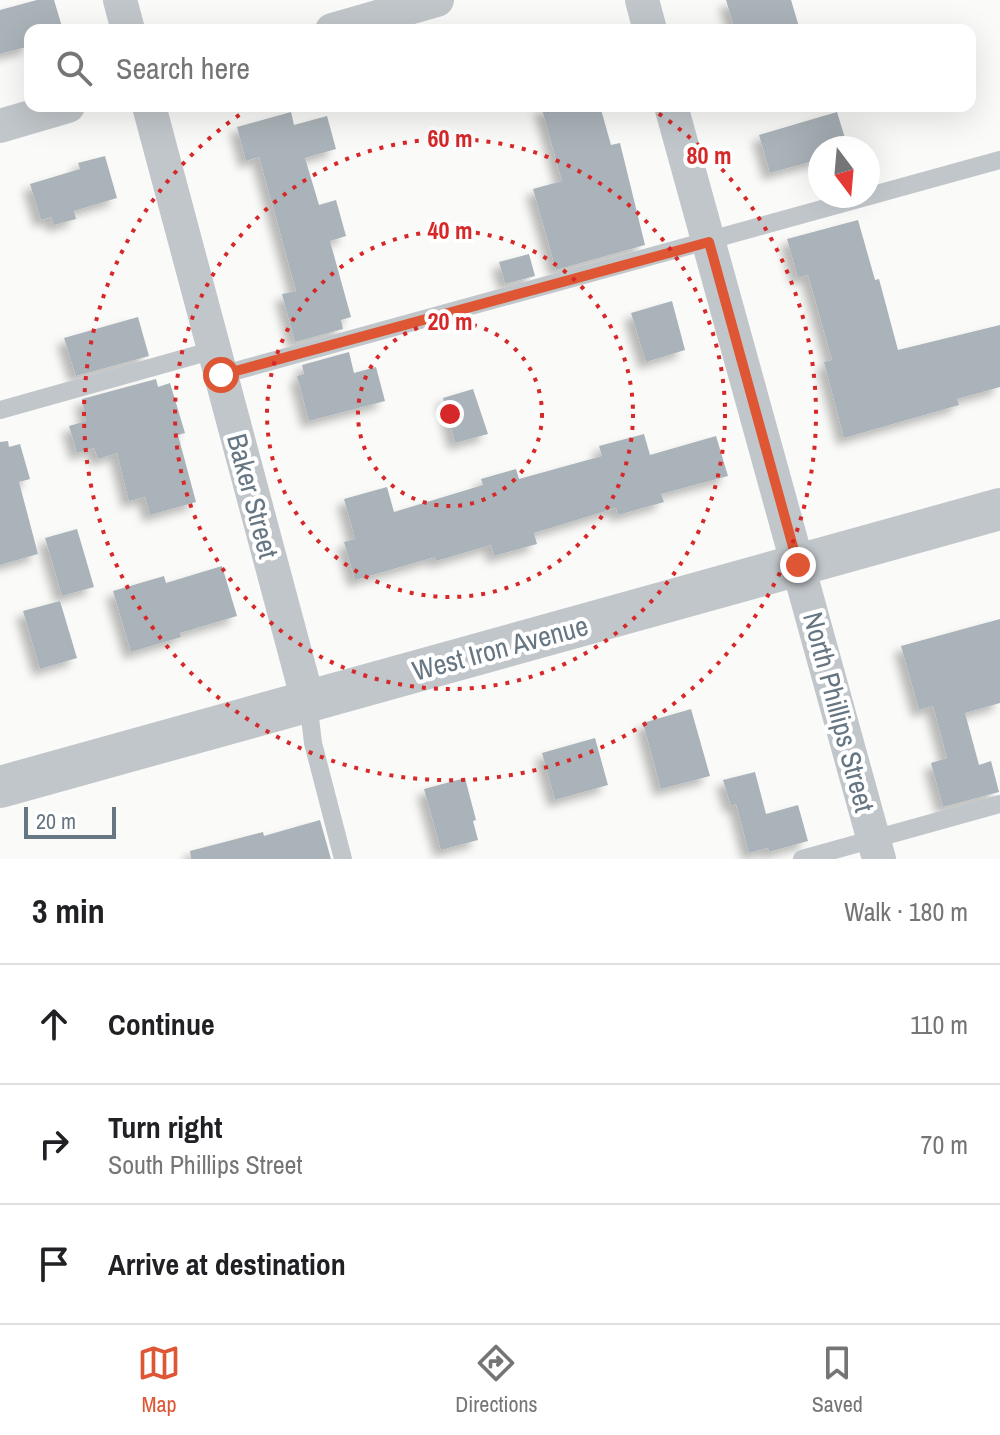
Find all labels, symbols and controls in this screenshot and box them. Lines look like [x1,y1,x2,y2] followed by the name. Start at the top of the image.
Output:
[24,24,976,112] search box
[52,46,96,90] icon: search
[116,48,250,88] text: Search here
[428,122,472,154] text: 60 m
[808,136,880,208] north arrow
[687,139,731,171] text: 80 m
[428,214,472,246] text: 40 m
[428,305,472,337] text: 20 m
[203,357,239,393] route start
[436,400,464,428] centre of rings
[218,429,288,563] street label: Baker Street
[780,547,816,583] route end
[408,606,592,690] street label: West Iron Avenue
[794,608,884,816] street label: North Phillips Street
[24,803,116,839] scale bar
[36,806,76,836] text: 20 m
[32,888,105,934] text: 3 min
[844,894,968,929] text: Walk · 180 m
[32,1002,76,1046] icon: ahead
[108,1004,215,1044] text: Continue
[910,1007,968,1042] text: 110 m
[108,1107,222,1147] text: Turn right
[32,1122,76,1166] icon: right
[921,1127,968,1162] text: 70 m
[108,1147,302,1182] text: South Phillips Street
[32,1242,76,1286] icon: arrive
[108,1244,346,1284] text: Arrive at destination
[137,1341,181,1419] tab: Map
[455,1341,538,1419] tab: Directions
[812,1341,863,1419] tab: Saved

